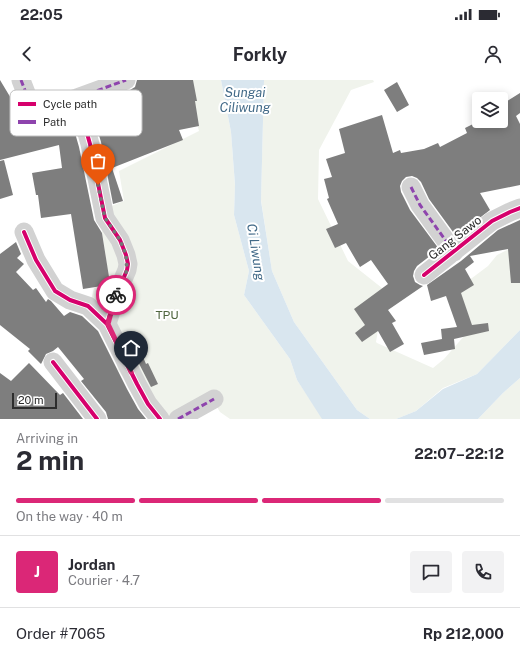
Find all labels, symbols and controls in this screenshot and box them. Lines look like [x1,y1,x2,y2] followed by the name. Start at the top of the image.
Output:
[20,6,63,23] text: 22:05
[16,43,38,65] icon: back
[482,43,504,65] icon: person
[233,44,287,65] text: Forkly
[220,85,271,115] water label: Sungai Ciliwung
[10,90,142,136] legend
[472,92,508,128] map controls
[472,92,508,128] button: layers
[43,98,97,110] text: Cycle path
[43,116,66,128] text: Path
[81,144,115,185] pin
[87,150,109,172] icon: bag
[426,213,484,263] street label: Gang Sawo
[244,222,268,282] water label: Ci Liwung
[96,275,136,315] courier
[105,284,127,306] icon: bike
[155,308,179,322] park label: TPU
[114,331,148,372] pin
[120,337,142,359] icon: home
[12,391,57,410] scale bar
[18,394,43,406] text: 20 m
[16,431,78,446] text: Arriving in
[16,445,84,476] text: 2 min
[414,445,504,462] text: 22:07–22:12
[16,509,123,524] text: On the way · 40 m
[410,551,452,593] button: chat
[462,551,504,593] button: phone
[68,556,115,573] text: Jordan
[34,563,40,580] text: J
[68,573,140,588] text: Courier · 4.7
[16,625,105,642] text: Order #7065
[423,625,504,642] text: Rp 212,000

